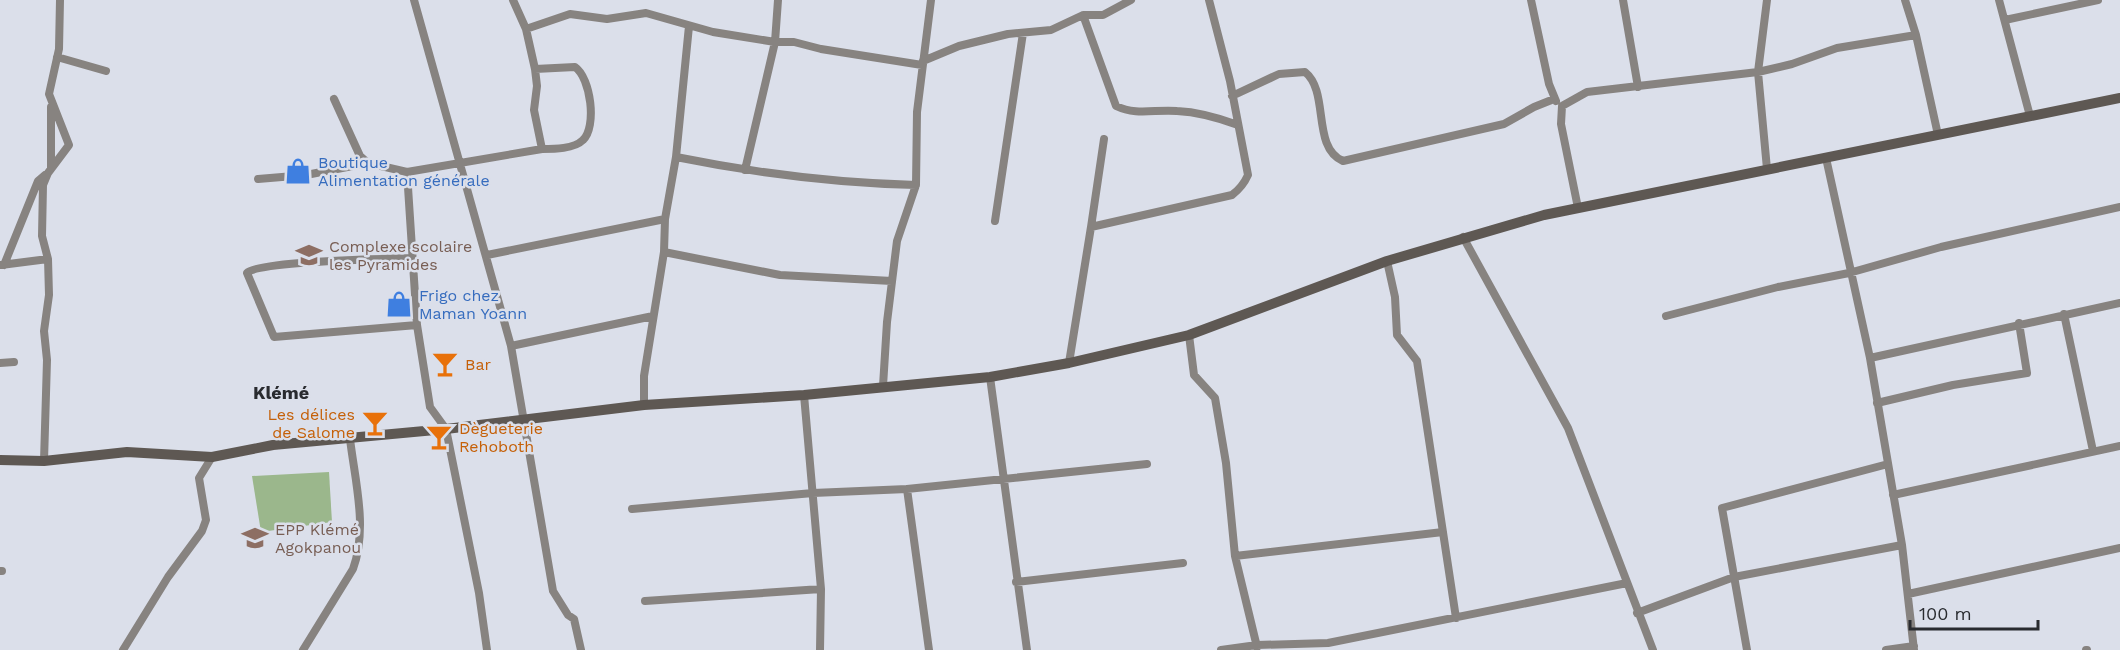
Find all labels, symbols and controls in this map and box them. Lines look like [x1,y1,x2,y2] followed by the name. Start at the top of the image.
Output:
[318,153,490,190] place label: Boutique Alimentation générale
[283,156,313,186] shop icon: Boutique Alimentation générale
[329,237,472,274] place label: Complexe scolaire les Pyramides
[294,240,324,270] school or university icon: Complexe scolaire les Pyramides
[419,286,527,323] place label: Frigo chez Maman Yoann
[384,289,414,319] shop icon: Frigo chez Maman Yoann
[430,349,460,379] bar icon: Bar
[465,355,492,374] place label: Bar
[253,382,309,403] district label: Klémé
[268,405,355,442] place label: Les délices de Salome
[360,408,390,438] bar icon: Les délices de Salome
[459,419,543,456] place label: Dègueterie Rehoboth
[424,422,454,452] bar icon: Dègueterie Rehoboth
[275,520,361,557] place label: EPP Klémé Agokpanou
[240,523,270,553] school or university icon: EPP Klémé Agokpanou
[1910,593,2038,631] scale bar
[1919,603,1972,624] text: 100 m

